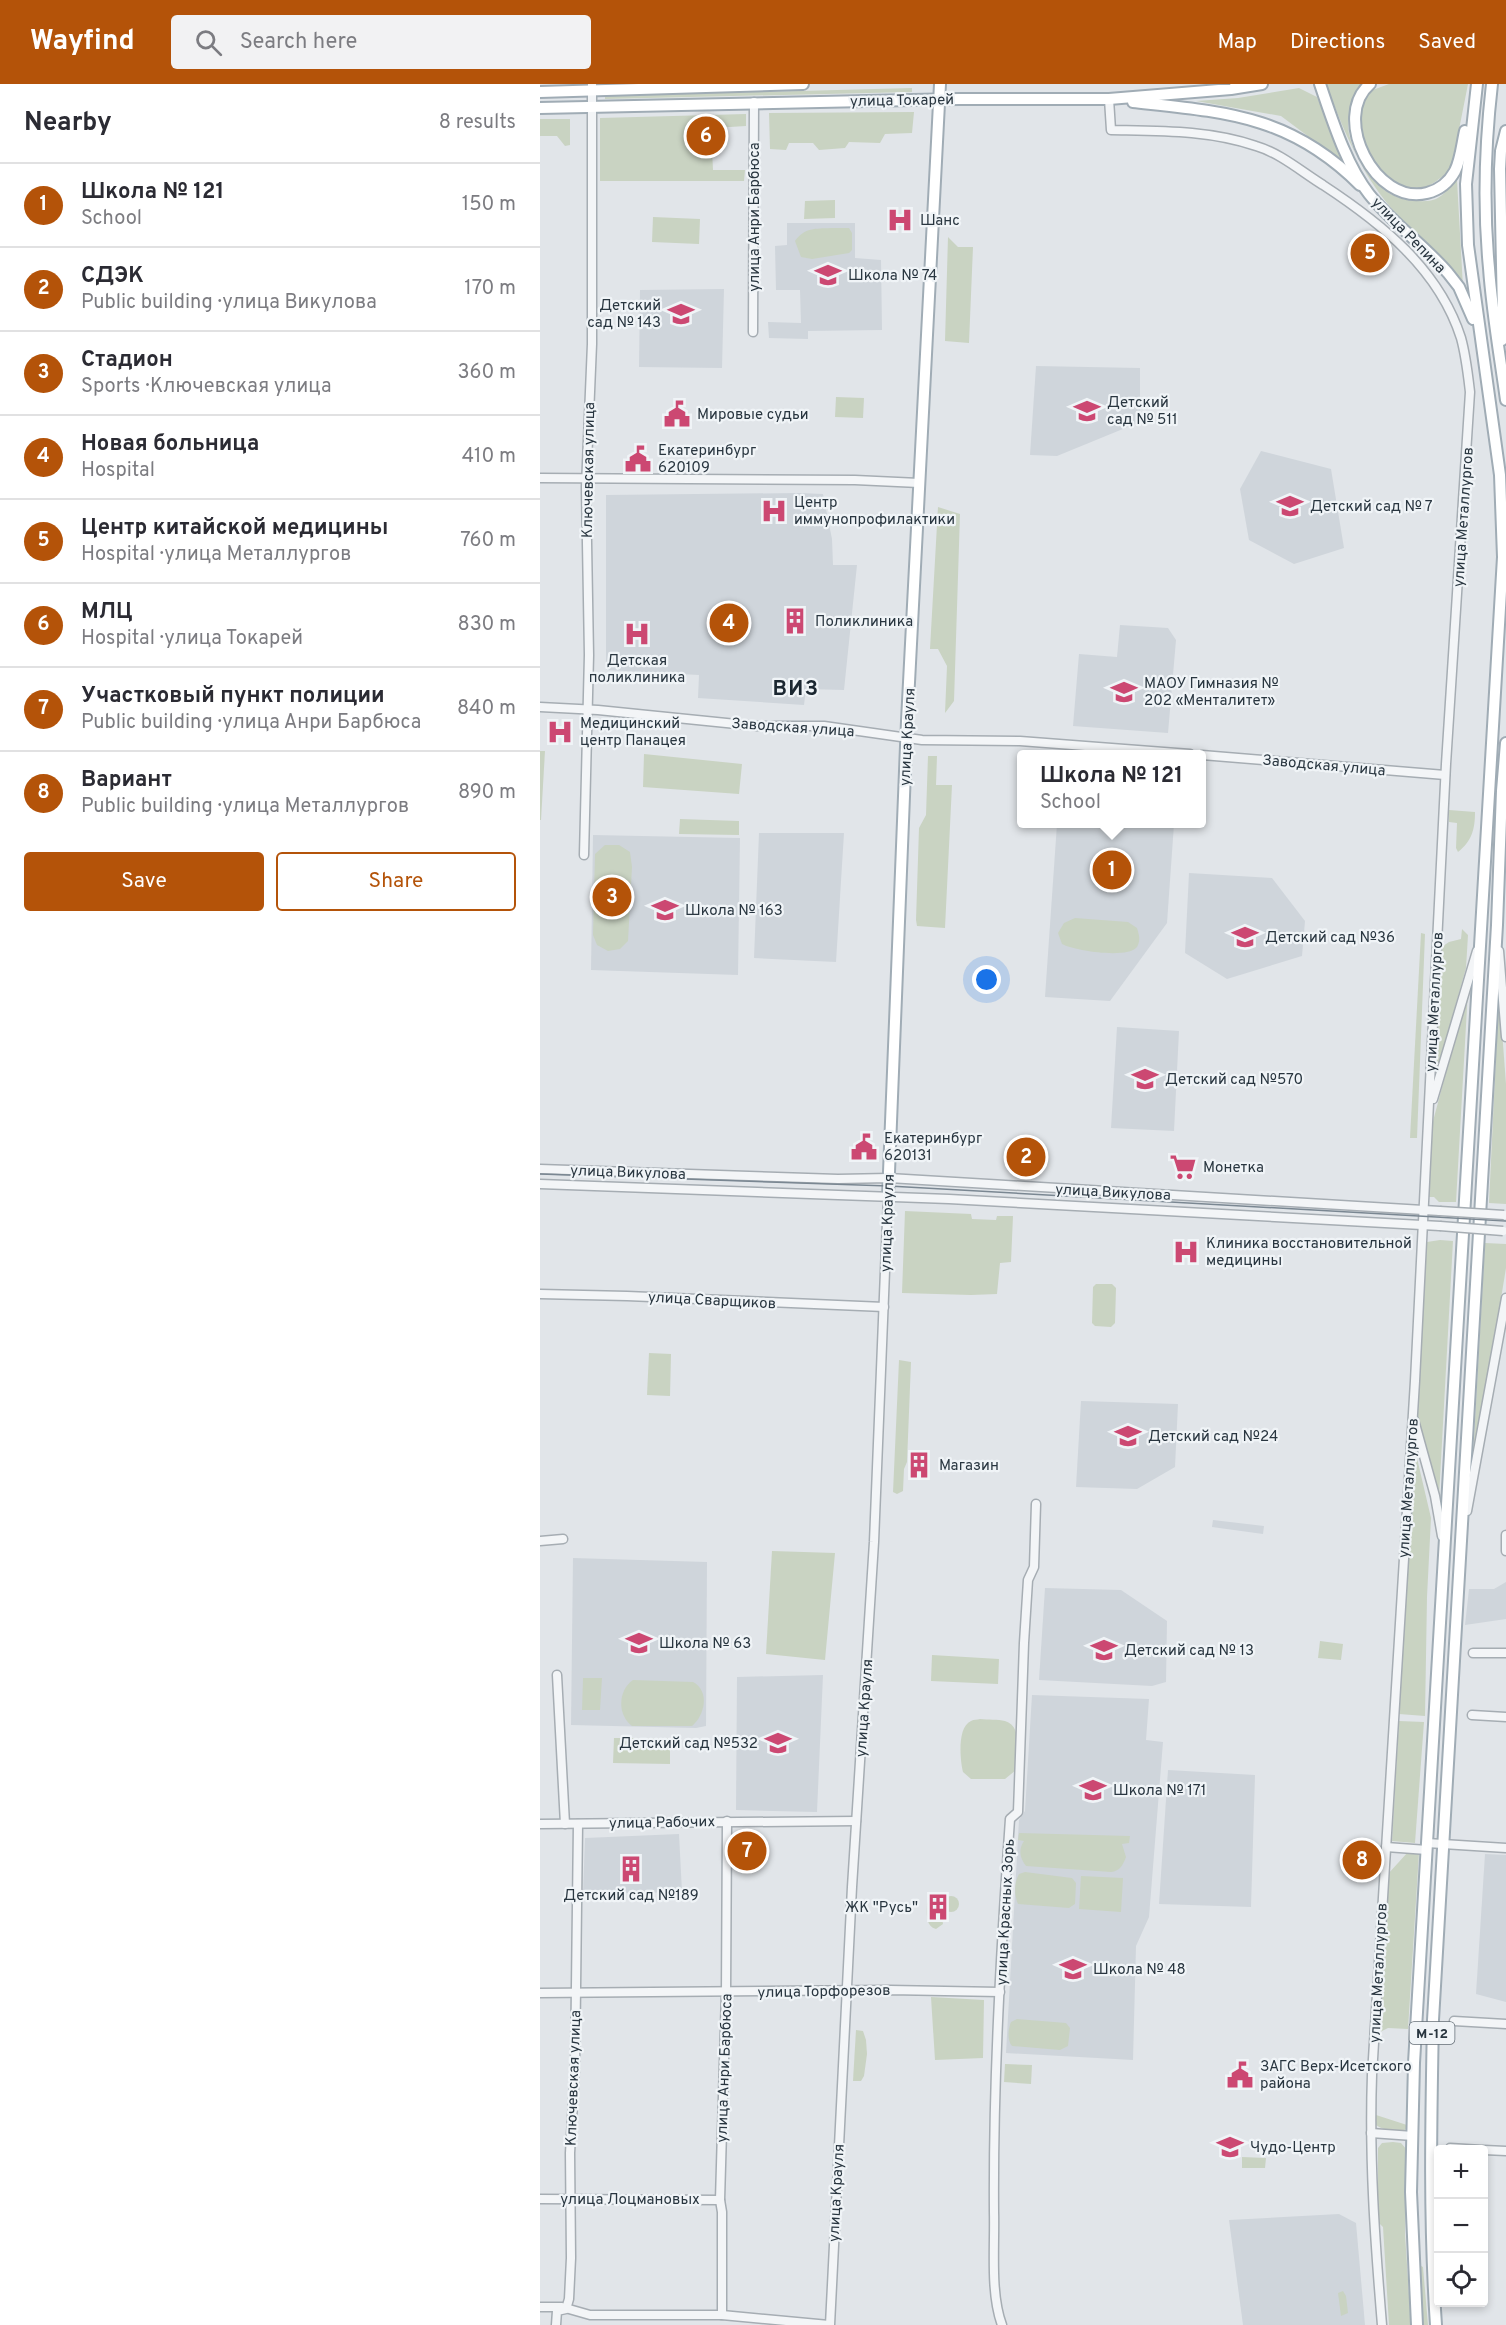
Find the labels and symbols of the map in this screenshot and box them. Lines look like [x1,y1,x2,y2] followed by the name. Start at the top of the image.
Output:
[850,91,954,112] street label: улица Токарей
[686,113,726,158] pin: 6
[746,142,765,292] street label: улица Анри Барбюса
[1367,194,1449,278] street label: улица Репина
[885,205,915,235] hospital icon: Шанс
[920,212,960,231] place label: Шанс
[1350,230,1390,276] pin: 5
[813,260,843,290] school or university icon: Школа № 74
[848,267,937,286] place label: Школа № 74
[587,297,661,333] place label: Детский сад № 143
[666,299,696,329] school or university icon: Детский сад № 143
[1107,394,1178,430] place label: Детский сад № 511
[1072,396,1102,426] school or university icon: Детский сад № 511
[662,399,692,429] public building icon: Мировые судьи
[579,402,600,538] street label: Ключевская улица
[697,406,809,425] place label: Мировые судьи
[658,442,756,478] place label: Екатеринбург 620109
[623,444,653,474] public building icon: Екатеринбург 620109
[1450,446,1479,588] street label: улица Металлургов
[1275,491,1305,521] school or university icon: Детский сад № 7
[794,494,955,530] place label: Центр иммунопрофилактики
[759,496,789,526] hospital icon: Центр иммунопрофилактики
[1310,498,1433,517] place label: Детский сад № 7
[710,600,748,646] pin: 4
[780,606,810,636] building icon: Поликлиника
[815,613,913,632] place label: Поликлиника
[622,619,652,649] hospital icon: Детская поликлиника
[589,652,685,688] place label: Детская поликлиника
[1144,675,1279,711] place label: МАОУ Гимназия № 202 «Менталитет»
[772,676,820,703] district label: ВИЗ
[1109,677,1139,707] school or university icon: МАОУ Гимназия № 202 «Менталитет»
[896,687,921,787] street label: улица Крауля
[580,715,686,751] place label: Медицинский центр Панацея
[731,715,855,742] street label: Заводская улица
[545,717,575,747] hospital icon: Медицинский центр Панацея
[1262,752,1386,781] street label: Заводская улица
[1092,848,1132,892] pin: 1
[592,874,632,920] pin: 3
[650,895,680,925] school or university icon: Школа № 163
[685,902,783,921] place label: Школа № 163
[1230,922,1260,952] school or university icon: Детский сад №36
[1265,929,1395,948] place label: Детский сад №36
[1422,932,1449,1073] street label: улица Металлургов
[972,965,1001,994] your location
[1130,1064,1160,1094] school or university icon: Детский сад №570
[1165,1071,1303,1090] place label: Детский сад №570
[884,1130,982,1166] place label: Екатеринбург 620131
[849,1132,879,1162] public building icon: Екатеринбург 620131
[1006,1134,1046,1180] pin: 2
[1168,1152,1198,1182] supermarket icon: Монетка
[1203,1159,1264,1178] place label: Монетка
[570,1162,686,1185] street label: улица Викулова
[877,1174,900,1273] street label: улица Крауля
[1055,1181,1171,1206] street label: улица Викулова
[1206,1235,1412,1271] place label: Клиника восстановительной медицины
[1171,1237,1201,1267] hospital icon: Клиника восстановительной медицины
[647,1289,777,1314] street label: улица Сварщиков
[1395,1417,1424,1559] street label: улица Металлургов
[1113,1421,1143,1451] school or university icon: Детский сад №24
[1148,1428,1278,1447] place label: Детский сад №24
[904,1450,934,1480] building icon: Магазин
[939,1457,999,1476] place label: Магазин
[624,1628,654,1658] school or university icon: Школа № 63
[659,1635,751,1654] place label: Школа № 63
[1089,1635,1119,1665] school or university icon: Детский сад № 13
[1124,1642,1254,1661] place label: Детский сад № 13
[853,1658,878,1758] street label: улица Крауля
[763,1728,793,1758] school or university icon: Детский сад №532
[619,1735,758,1754] place label: Детский сад №532
[1078,1775,1108,1805] school or university icon: Школа № 171
[1113,1782,1206,1801] place label: Школа № 171
[609,1813,716,1834] street label: улица Рабочих
[728,1828,766,1874] pin: 7
[993,1838,1020,1986] street label: улица Красных Зорь
[1342,1838,1382,1882] pin: 8
[616,1854,646,1884] building icon: Детский сад №189
[563,1887,699,1906] place label: Детский сад №189
[923,1892,953,1922] building icon: ЖК "Русь"
[845,1899,918,1918] place label: ЖК "Русь"
[1366,1903,1393,2044] street label: улица Металлургов
[1058,1954,1088,1984] school or university icon: Школа № 48
[1093,1961,1186,1980] place label: Школа № 48
[757,1982,891,2003] street label: улица Торфорезов
[713,1993,738,2143] street label: улица Анри Барбюса
[563,2010,586,2146] street label: Ключевская улица
[1410,2022,1454,2044] road number: М-12
[1260,2058,1412,2094] place label: ЗАГС Верх-Исетского района
[1225,2060,1255,2090] public building icon: ЗАГС Верх-Исетского района
[1215,2132,1245,2162] school or university icon: Чудо-Центр
[1250,2139,1336,2158] place label: Чудо-Центр
[825,2143,850,2243] street label: улица Крауля
[560,2191,700,2210] street label: улица Лоцмановых

